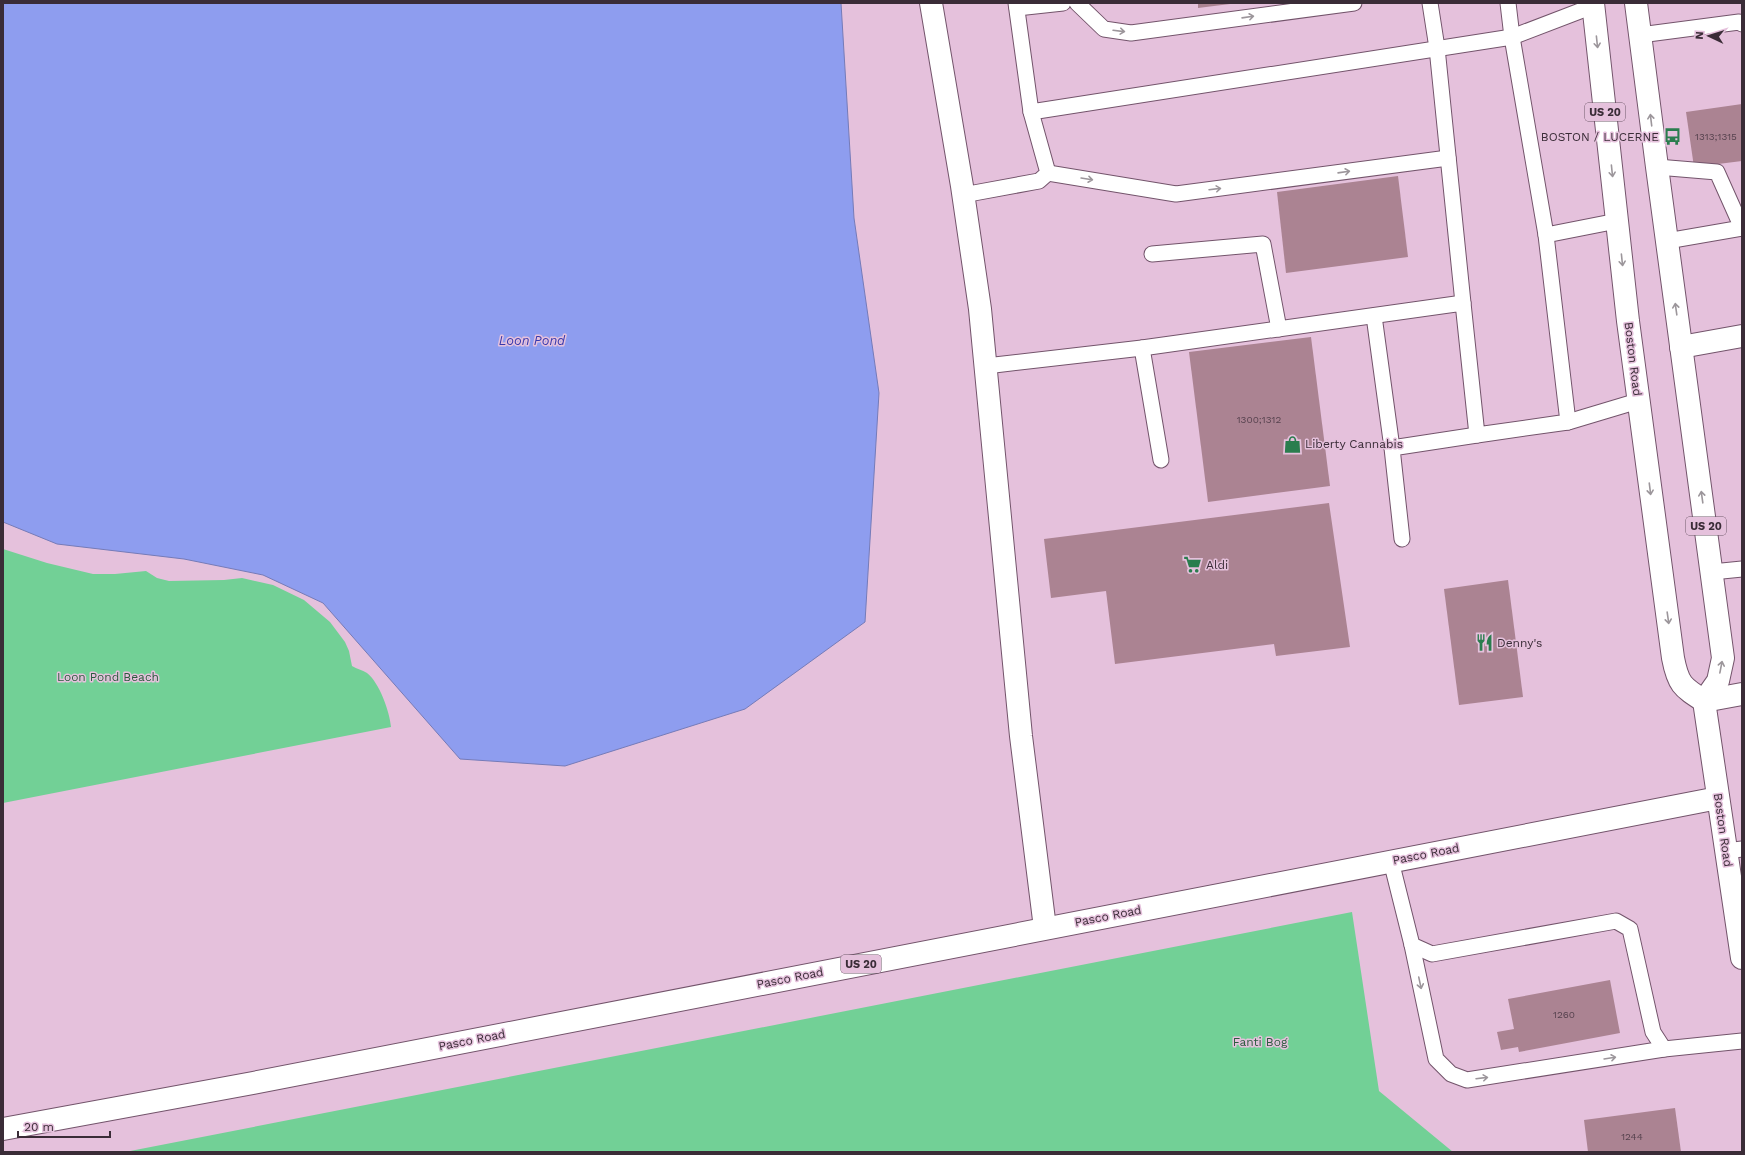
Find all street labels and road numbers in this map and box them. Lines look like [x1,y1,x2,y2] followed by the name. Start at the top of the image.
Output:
[1585,103,1625,121] road number: US 20
[1622,321,1644,397] street label: Boston Road
[1686,517,1726,535] road number: US 20
[1711,792,1735,868] street label: Boston Road
[1391,841,1461,867] street label: Pasco Road
[1073,903,1143,929] street label: Pasco Road
[841,955,881,973] road number: US 20
[755,965,825,991] street label: Pasco Road
[437,1027,507,1053] street label: Pasco Road

